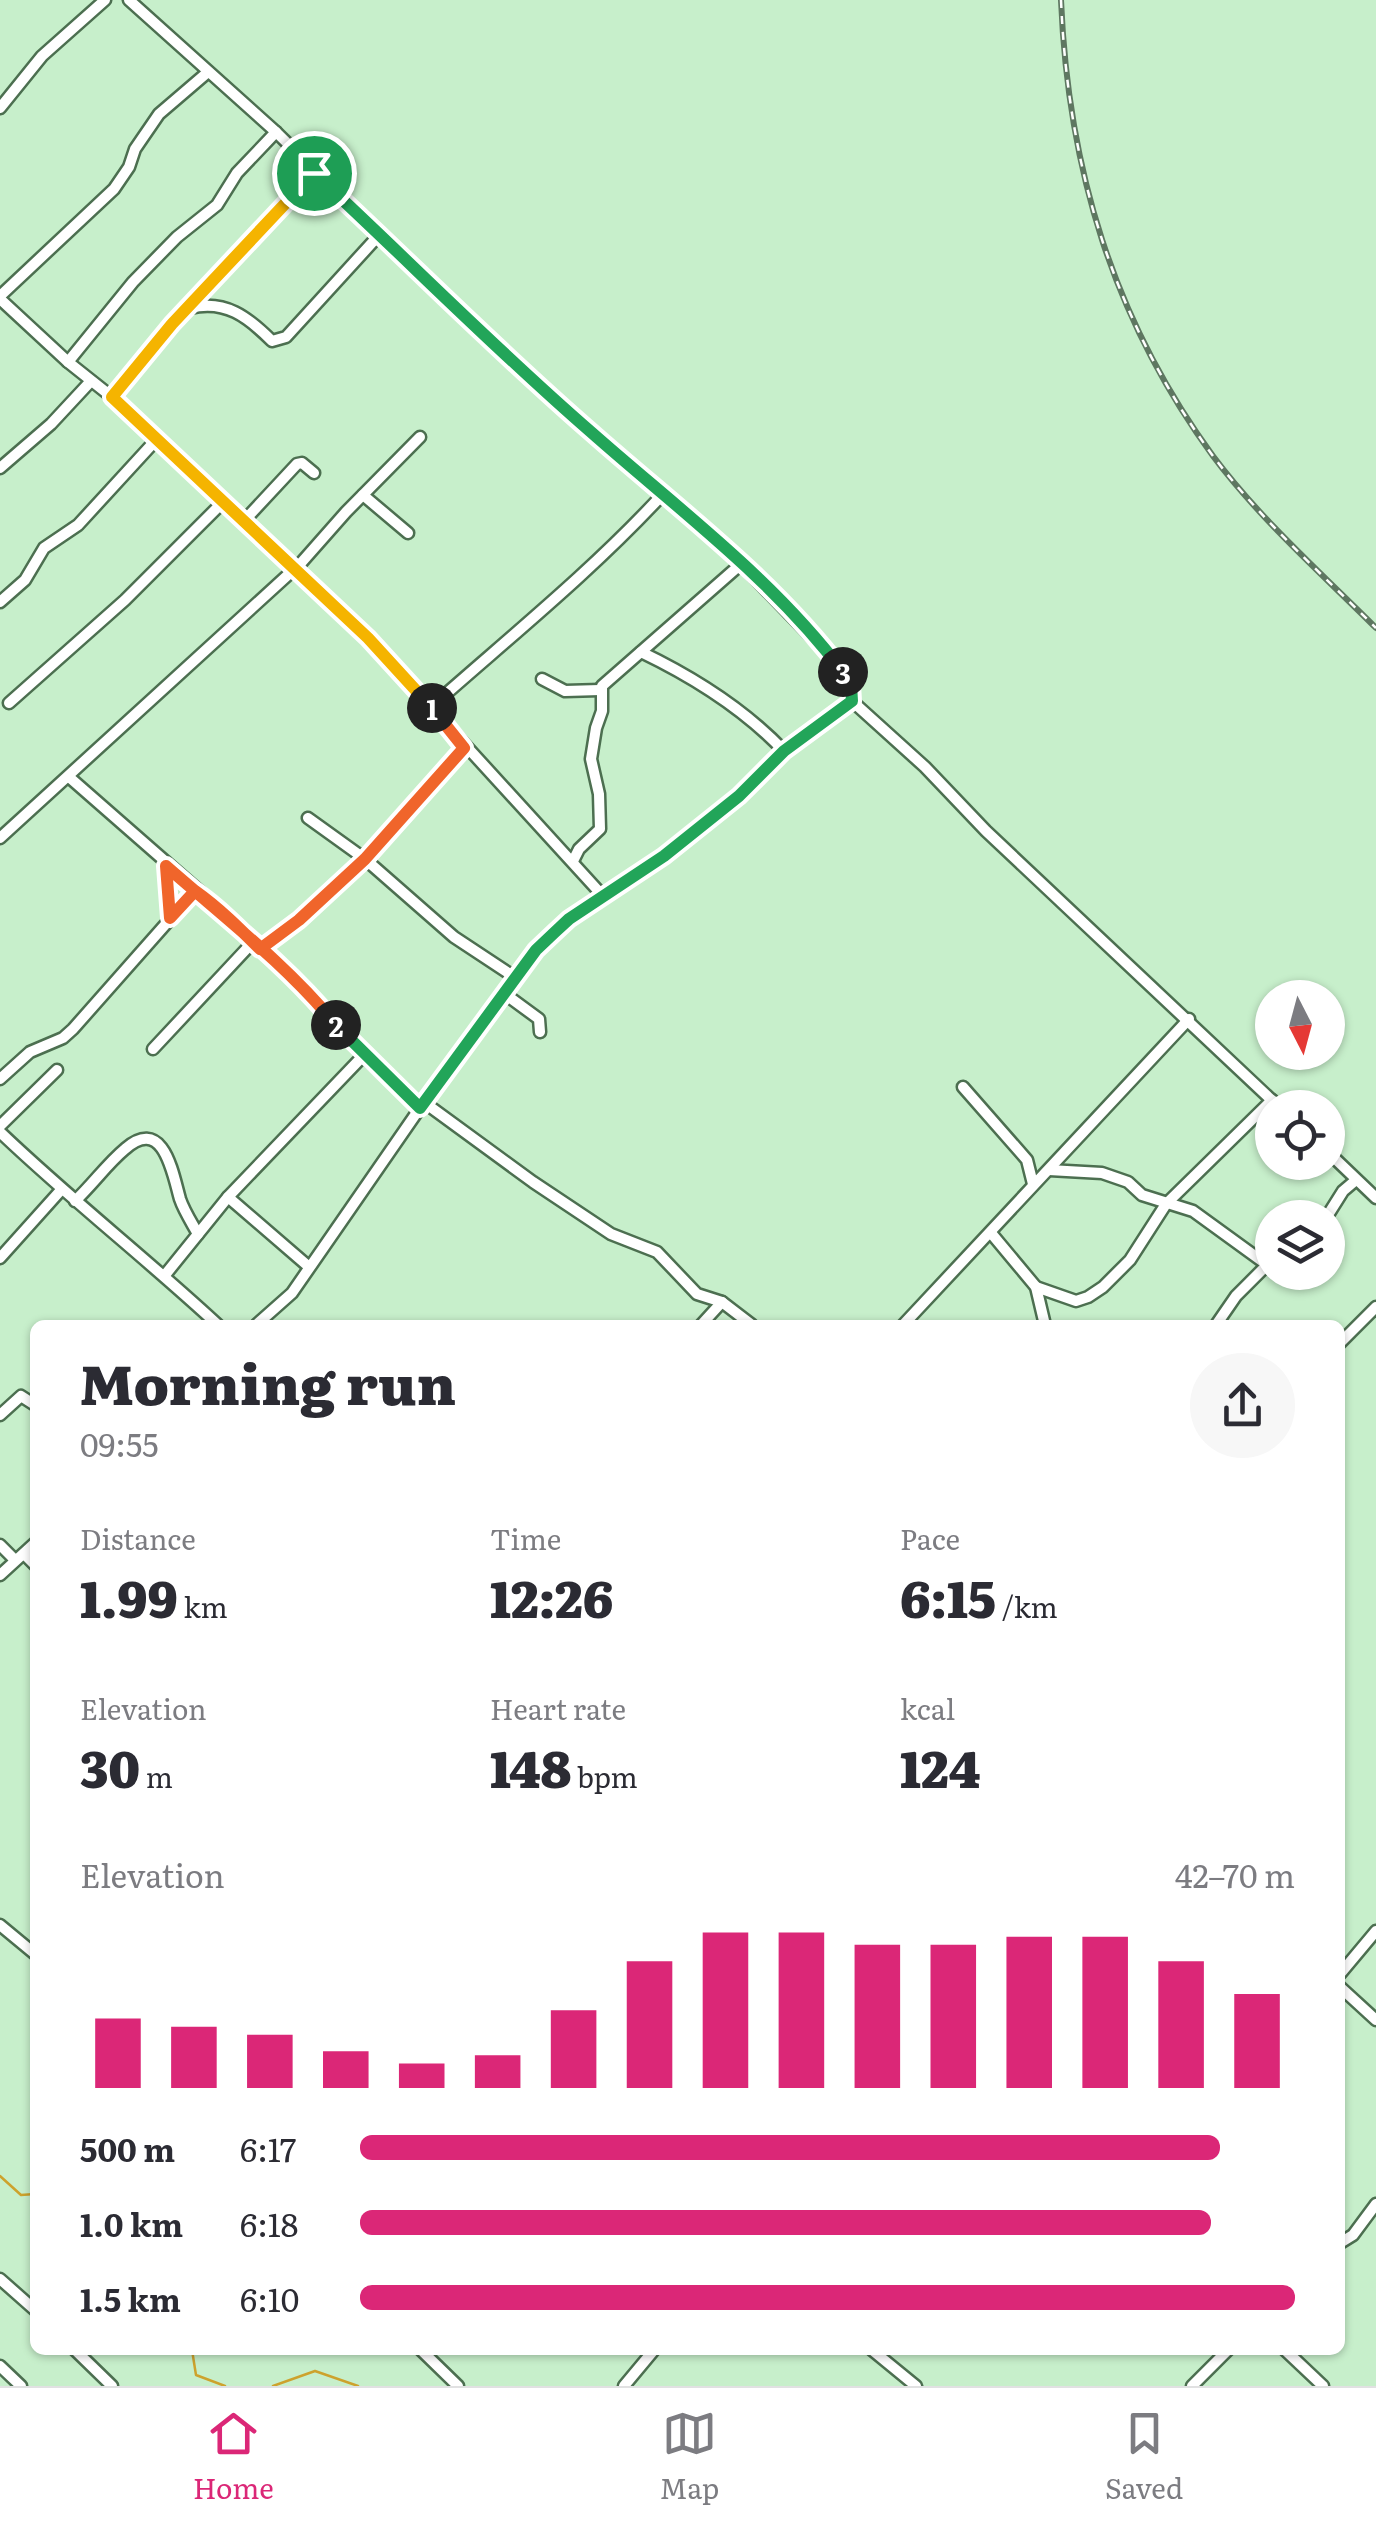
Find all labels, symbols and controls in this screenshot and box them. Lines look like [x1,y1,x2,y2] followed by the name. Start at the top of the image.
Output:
[272,131,357,216] pin
[287,146,342,201] icon: arrive
[818,647,868,697] pin: 3
[835,651,851,693] text: 3
[407,683,457,733] pin: 1
[426,687,438,729] text: 1
[1255,980,1345,1070] north arrow
[1255,980,1345,1290] map controls
[311,1000,361,1050] pin: 2
[328,1004,344,1046] text: 2
[1255,1090,1345,1180] button: locate
[1255,1200,1345,1290] button: layers
[80,1340,456,1422] text: Morning run
[1190,1353,1295,1458] button: share
[80,1419,158,1467] text: 09:55
[80,1517,196,1559] text: Distance
[490,1517,561,1559] text: Time
[900,1517,960,1559] text: Pace
[80,1559,178,1633] text: 1.99
[490,1559,613,1633] text: 12:26
[900,1559,996,1633] text: 6:15
[178,1585,228,1627] text: km
[996,1585,1058,1627] text: /km
[80,1687,207,1729] text: Elevation
[490,1687,626,1729] text: Heart rate
[900,1687,955,1729] text: kcal
[80,1729,140,1803] text: 30
[490,1729,571,1803] text: 148
[900,1729,980,1803] text: 124
[140,1755,173,1797] text: m
[571,1755,638,1797] text: bpm
[80,1850,225,1898] text: Elevation
[1175,1850,1295,1898] text: 42–70 m
[80,2124,175,2172] text: 500 m
[240,2124,296,2172] text: 6:17
[80,2199,183,2247] text: 1.0 km
[240,2199,299,2247] text: 6:18
[80,2274,181,2322] text: 1.5 km
[240,2274,299,2322] text: 6:10
[193,2406,274,2508] tab: Home
[660,2406,719,2508] tab: Map
[1105,2406,1183,2508] tab: Saved

